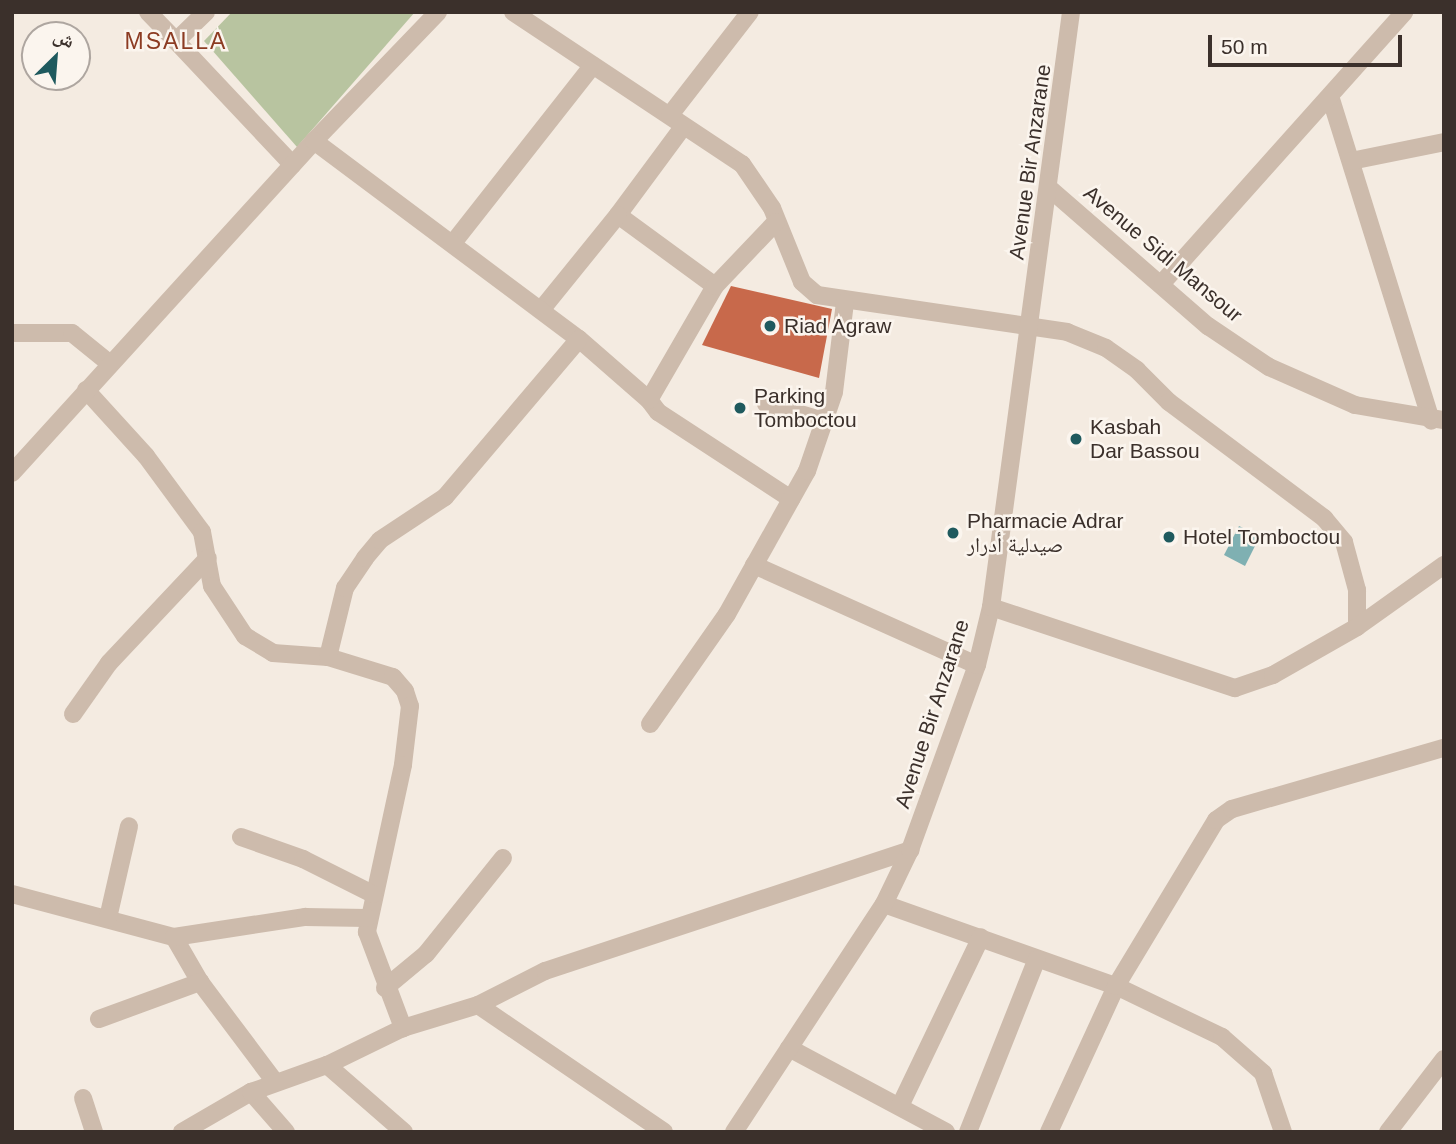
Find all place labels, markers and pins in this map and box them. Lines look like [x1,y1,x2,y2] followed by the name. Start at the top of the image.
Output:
[784,313,893,339] place label: Riad Agraw
[762,318,778,334] marker: Riad Agraw
[754,383,857,433] place label: Parking Tomboctou
[732,400,748,416] marker: Parking Tomboctou
[1090,414,1200,464] place label: Kasbah Dar Bassou
[1068,431,1084,447] marker: Kasbah Dar Bassou
[967,508,1125,558] place label: Pharmacie Adrar صيدلية أدرار
[1183,524,1341,550] place label: Hotel Tomboctou
[945,525,961,541] marker: Pharmacie Adrar صيدلية أدرار
[1161,529,1177,545] marker: Hotel Tomboctou

